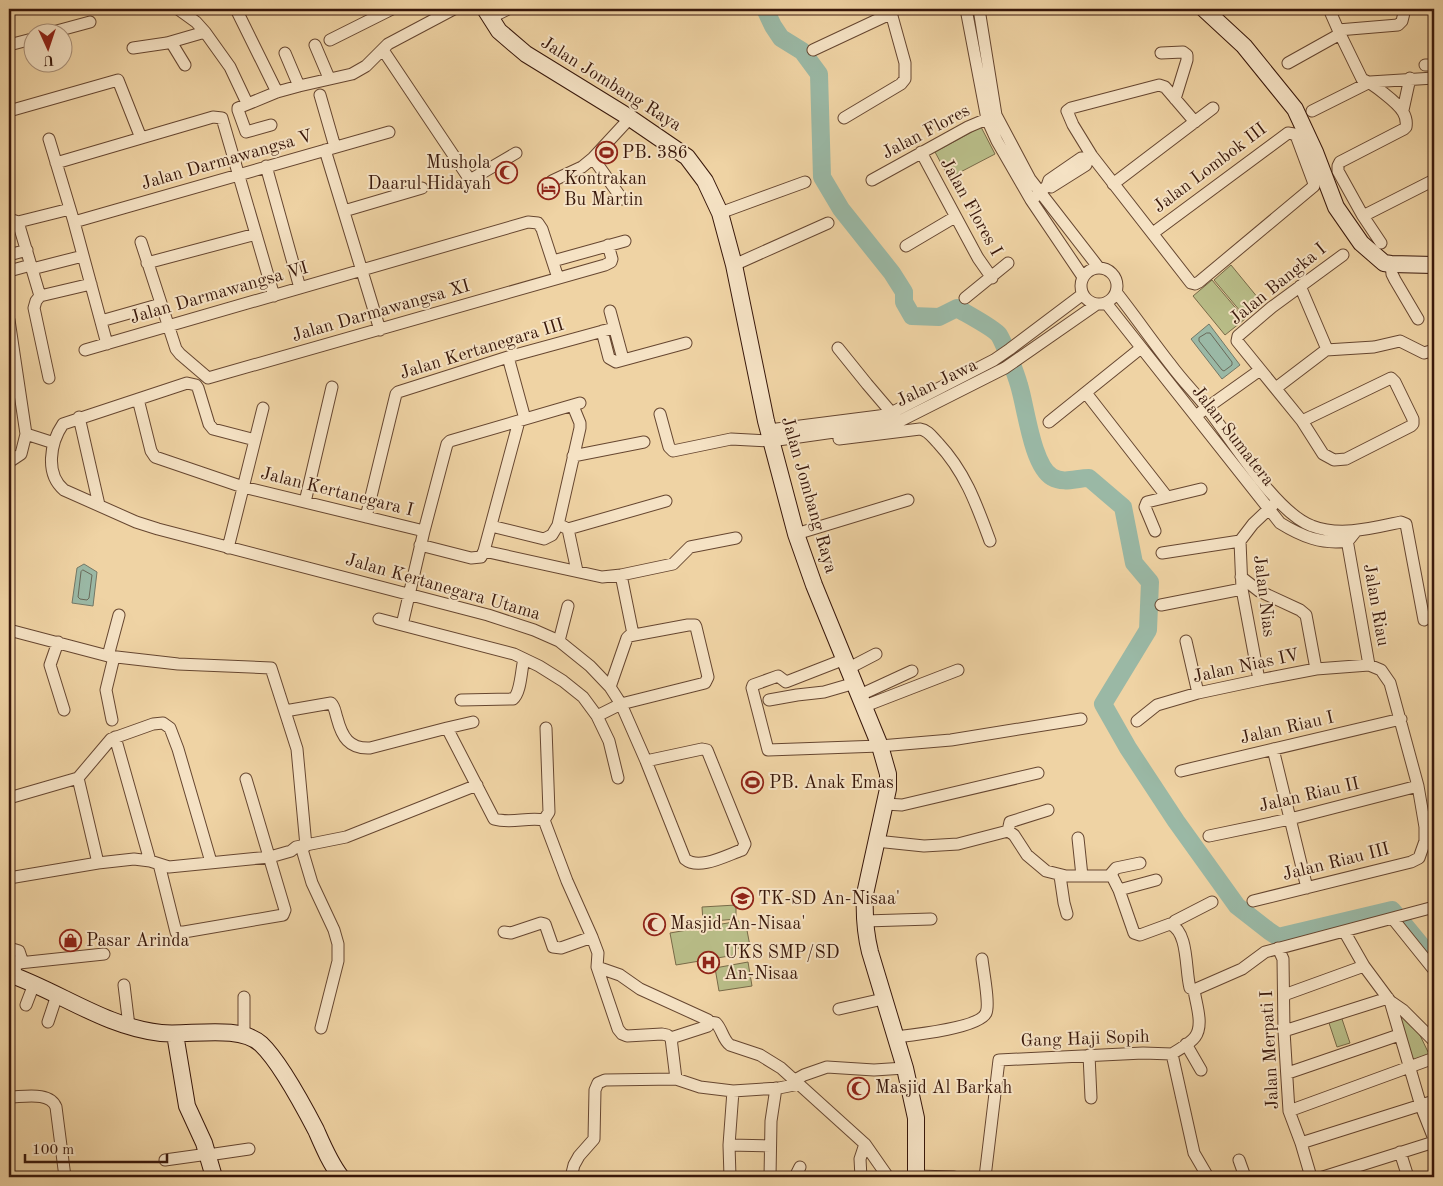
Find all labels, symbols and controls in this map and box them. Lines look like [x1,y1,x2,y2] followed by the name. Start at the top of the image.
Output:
[22,22,72,72] north arrow
[538,33,685,135] street label: Jalan Jombang Raya
[43,53,55,67] text: U
[879,101,973,163] street label: Jalan Flores
[1150,120,1270,216] street label: Jalan Lombok III
[139,127,315,193] street label: Jalan Darmawangsa V
[594,141,618,165] sports icon: PB. 386
[622,144,688,162] place label: PB. 386
[368,154,491,193] place label: Mushola Daarul Hidayah
[937,155,1005,259] street label: Jalan Flores I
[495,161,519,185] mosque icon: Mushola Daarul Hidayah
[564,170,647,209] place label: Kontrakan Bu Martin
[536,177,560,201] hotel icon: Kontrakan Bu Martin
[1226,240,1330,328] street label: Jalan Bangka I
[128,259,310,327] street label: Jalan Darmawangsa VI
[290,277,472,345] street label: Jalan Darmawangsa XI
[398,315,566,383] street label: Jalan Kertanegara III
[894,356,980,410] street label: Jalan Jawa
[1188,382,1278,490] street label: Jalan Sumatera
[778,415,840,575] street label: Jalan Jombang Raya
[259,464,415,520] street label: Jalan Kertanegara I
[343,551,543,624] street label: Jalan Kertanegara Utama
[1250,554,1278,638] street label: Jalan Nias
[1360,562,1392,648] street label: Jalan Riau
[1191,646,1301,686] street label: Jalan Nias IV
[1238,708,1336,748] street label: Jalan Riau I
[741,771,765,795] sports icon: PB. Anak Emas
[769,774,894,792] place label: PB. Anak Emas
[1257,775,1361,815] street label: Jalan Riau II
[1281,840,1391,884] street label: Jalan Riau III
[730,887,754,911] school or university icon: TK-SD An-Nisaa'
[758,890,900,908] place label: TK-SD An-Nisaa'
[642,912,666,936] mosque icon: Masjid An-Nisaa'
[670,915,806,933] place label: Masjid An-Nisaa'
[58,929,82,953] shop icon: Pasar Arinda
[86,932,190,950] place label: Pasar Arinda
[724,944,840,983] place label: UKS SMP/SD An-Nisaa
[696,951,720,975] hospital icon: UKS SMP/SD An-Nisaa
[1258,990,1282,1110] street label: Jalan Merpati I
[1020,1028,1150,1050] street label: Gang Haji Sopih
[847,1076,871,1100] mosque icon: Masjid Al Barkah
[875,1079,1012,1097] place label: Masjid Al Barkah
[25,1131,168,1163] scale bar
[32,1143,74,1158] text: 100 m

